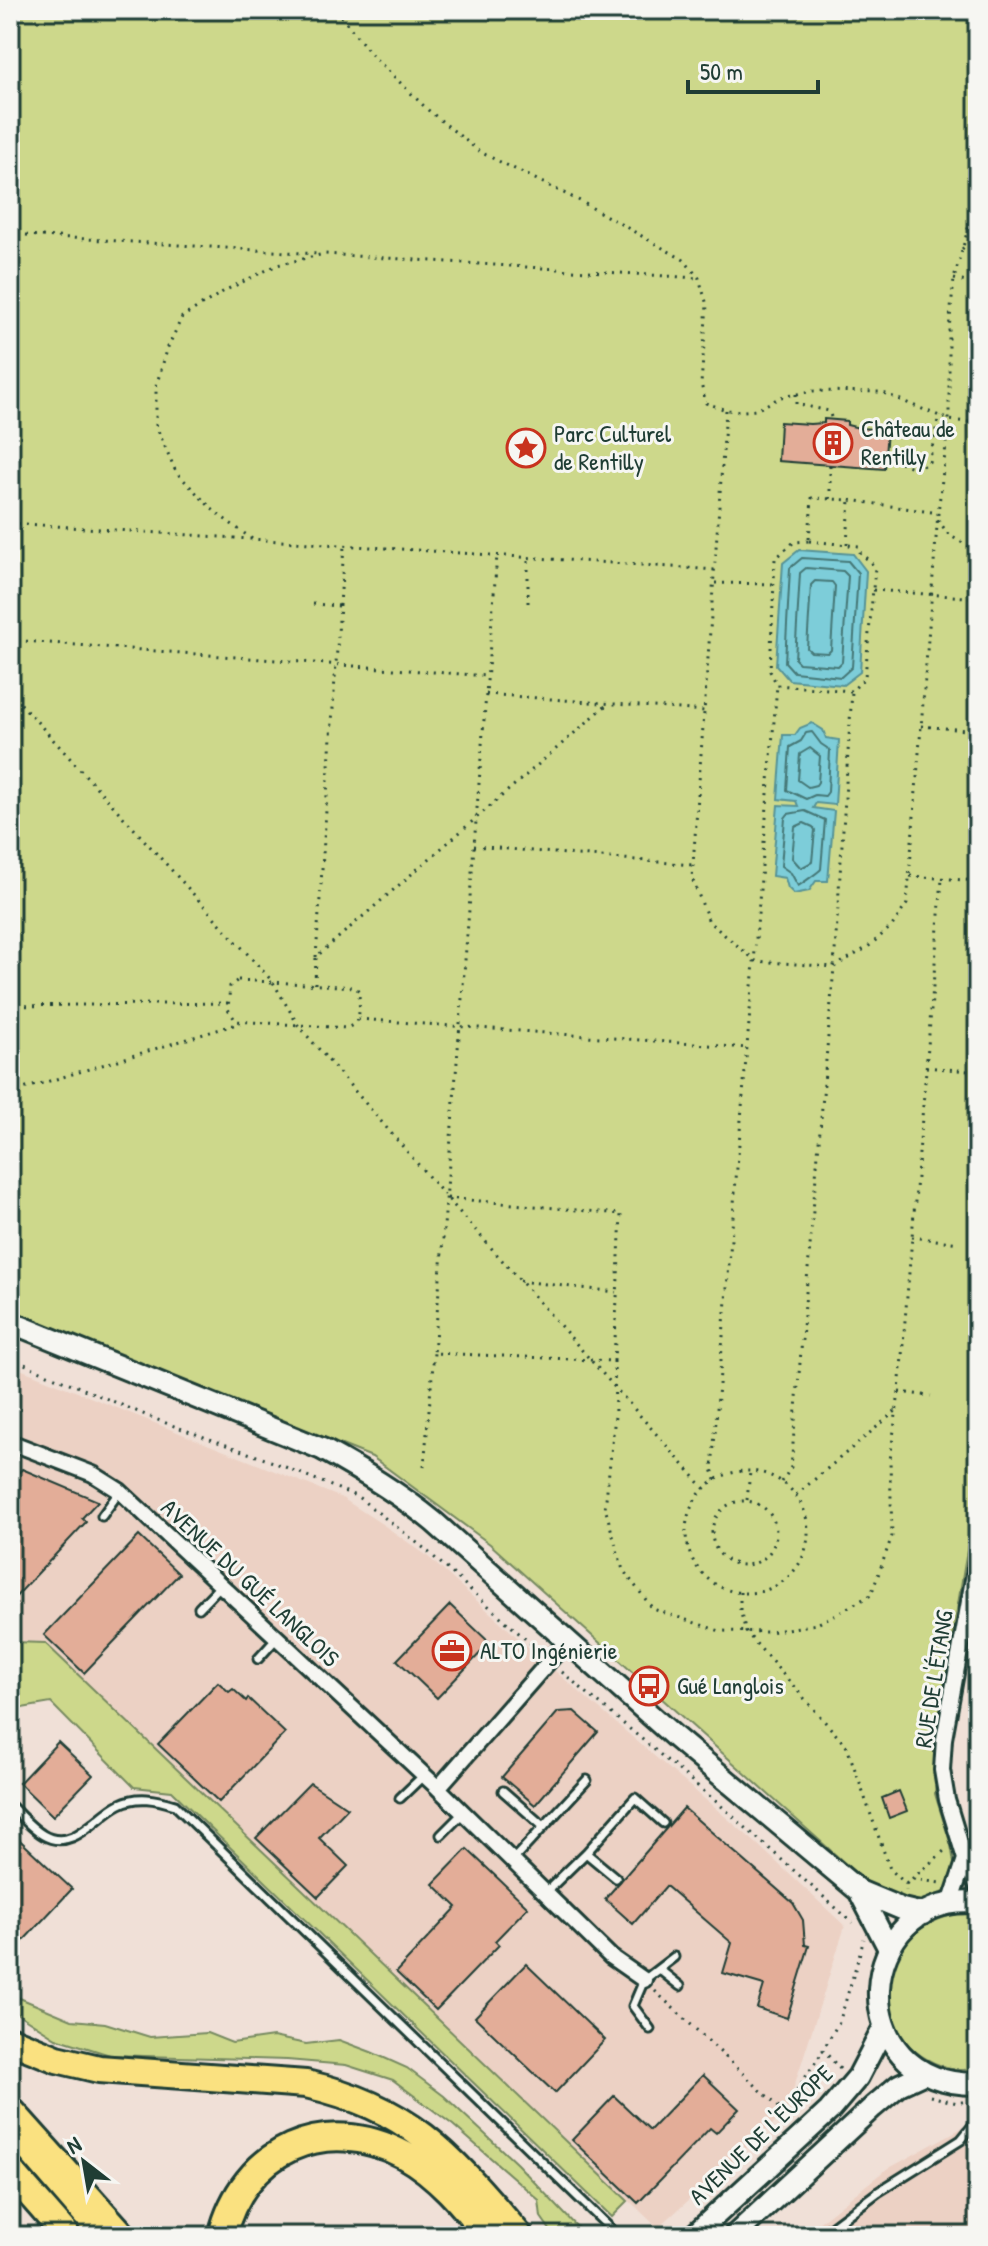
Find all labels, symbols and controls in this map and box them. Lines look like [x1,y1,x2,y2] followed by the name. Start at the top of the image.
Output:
[688,44,818,94] scale bar
[700,55,743,87] text: 50 m
[861,412,955,472] place label: Château de Rentilly
[554,417,672,477] place label: Parc Culturel de Rentilly
[812,422,854,464] building icon: Château de Rentilly
[505,427,547,469] place icon: Parc Culturel de Rentilly
[155,1491,347,1673] street label: AVENUE DU GUÉ LANGLOIS
[906,1607,960,1750] street label: RUE DE L'ÉTANG
[431,1630,473,1672] office icon: ALTO Ingénierie
[480,1634,618,1666] place label: ALTO Ingénierie
[628,1665,670,1707] bus stop icon: Gué Langlois
[677,1669,784,1701] place label: Gué Langlois
[681,2057,839,2211] street label: AVENUE DE L'EUROPE
[44,2122,124,2202] north arrow
[61,2129,87,2161] text: N

